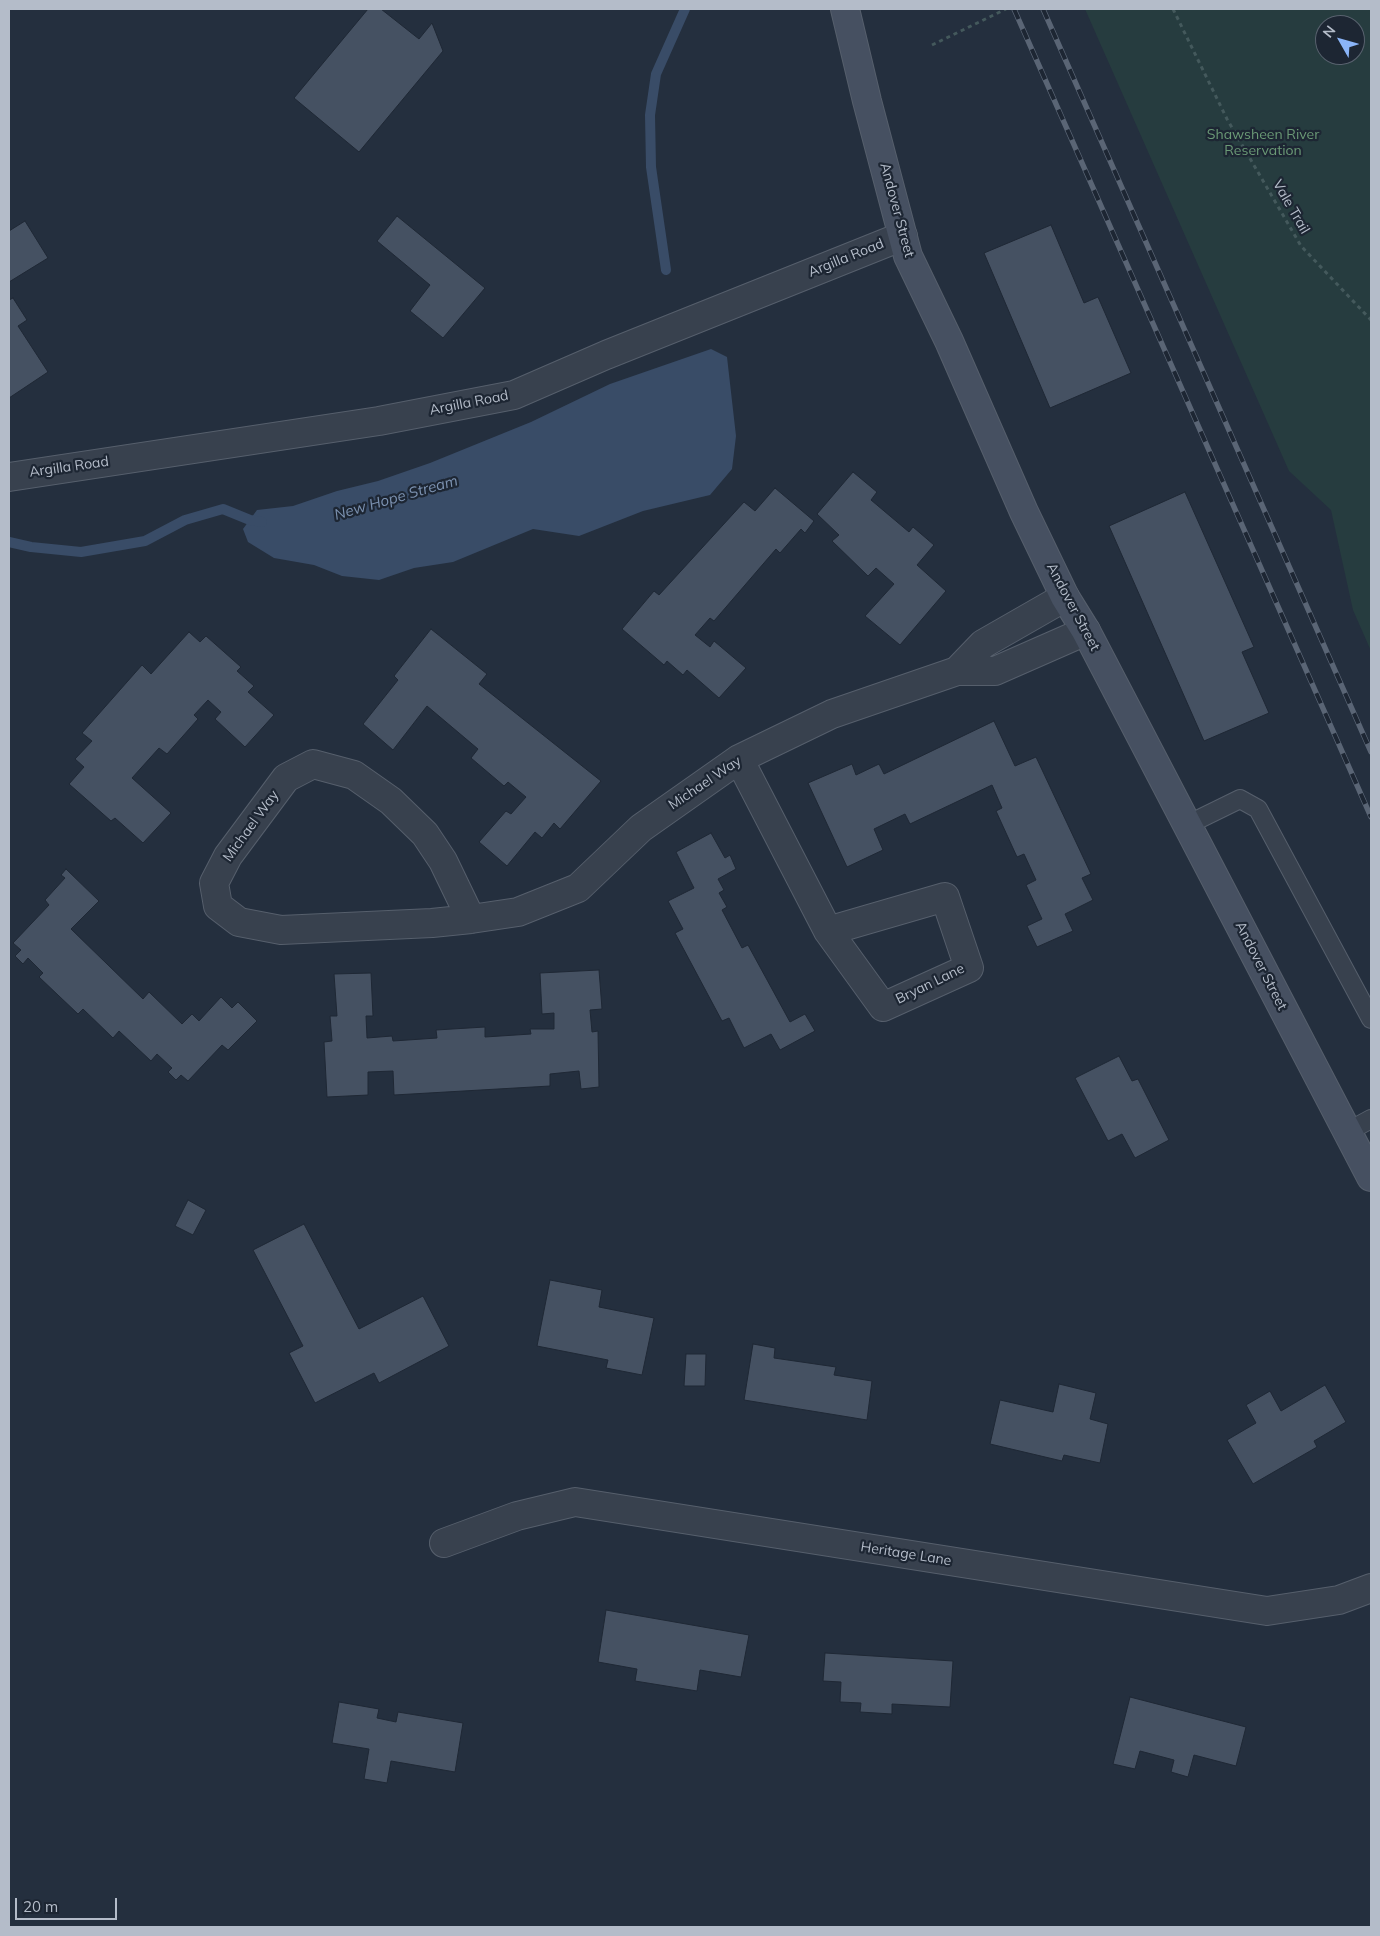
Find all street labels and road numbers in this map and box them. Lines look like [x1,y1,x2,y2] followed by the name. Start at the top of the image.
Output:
[876,161,918,259] street label: Andover Street
[1269,177,1313,237] street label: Vale Trail
[806,235,886,281] street label: Argilla Road
[428,387,510,419] street label: Argilla Road
[28,453,110,481] street label: Argilla Road
[1043,560,1103,654] street label: Andover Street
[665,753,745,813] street label: Michael Way
[220,787,282,865] street label: Michael Way
[1231,919,1291,1013] street label: Andover Street
[893,960,967,1008] street label: Bryan Lane
[859,1539,953,1569] street label: Heritage Lane

